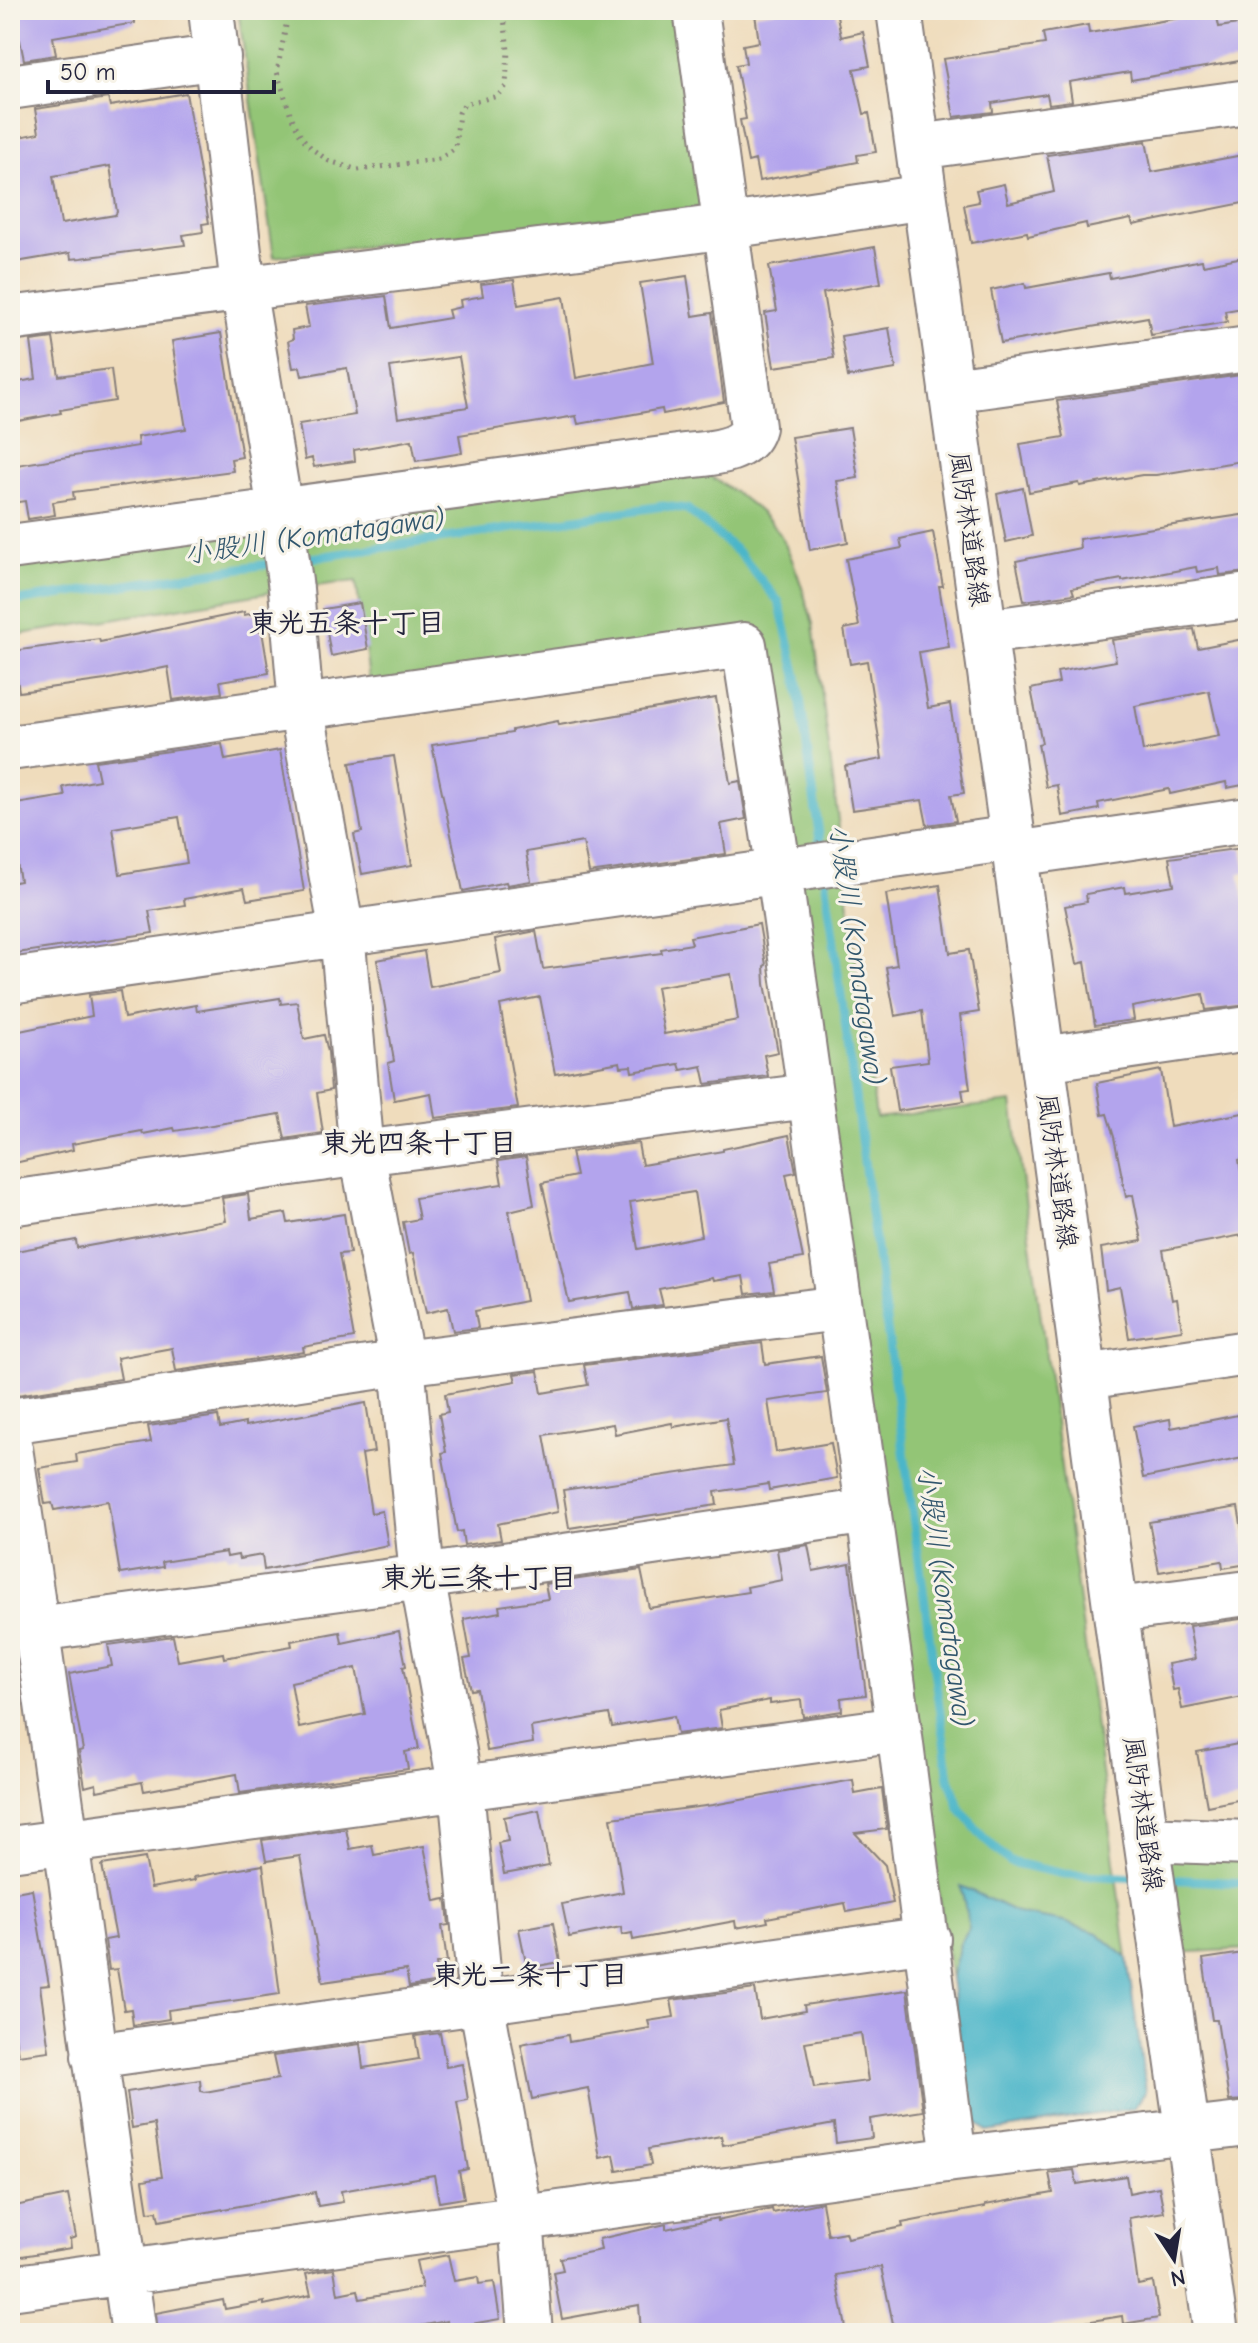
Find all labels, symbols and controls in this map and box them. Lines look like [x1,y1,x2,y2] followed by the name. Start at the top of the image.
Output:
[48,44,274,94] scale bar
[60,58,116,86] text: 50 m
[943,450,995,608] street label: 風防林道路線
[182,502,447,570] water label: 小股川 (Komatagawa)
[249,607,445,639] district label: 東光五条十丁目
[823,822,891,1087] water label: 小股川 (Komatagawa)
[1031,1092,1083,1250] street label: 風防林道路線
[321,1127,517,1159] district label: 東光四条十丁目
[911,1464,979,1729] water label: 小股川 (Komatagawa)
[381,1562,577,1594] district label: 東光三条十丁目
[1117,1735,1169,1893] street label: 風防林道路線
[432,1959,628,1991] district label: 東光二条十丁目
[1134,2219,1214,2299] north arrow
[1168,2263,1188,2292] text: N

